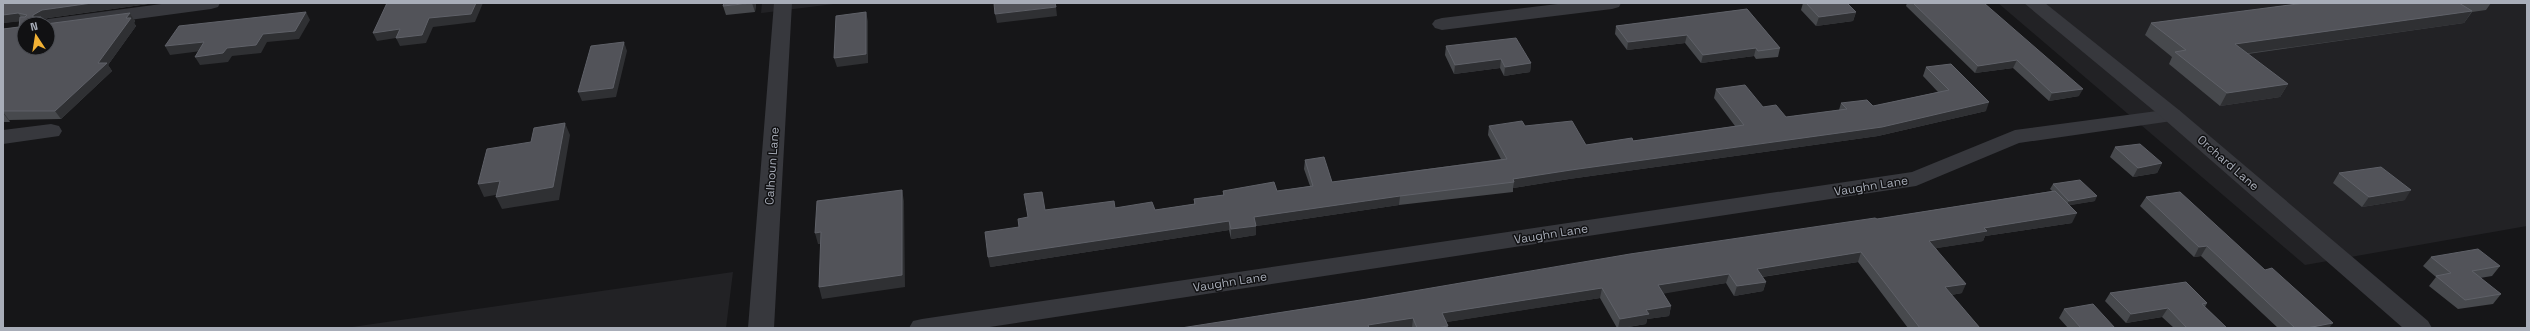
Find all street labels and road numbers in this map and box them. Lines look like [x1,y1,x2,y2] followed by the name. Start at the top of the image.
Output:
[761,127,783,205] street label: Calhoun Lane
[2194,132,2262,194] street label: Orchard Lane
[1833,172,1909,200] street label: Vaughn Lane
[1513,220,1589,248] street label: Vaughn Lane
[1192,268,1268,296] street label: Vaughn Lane

